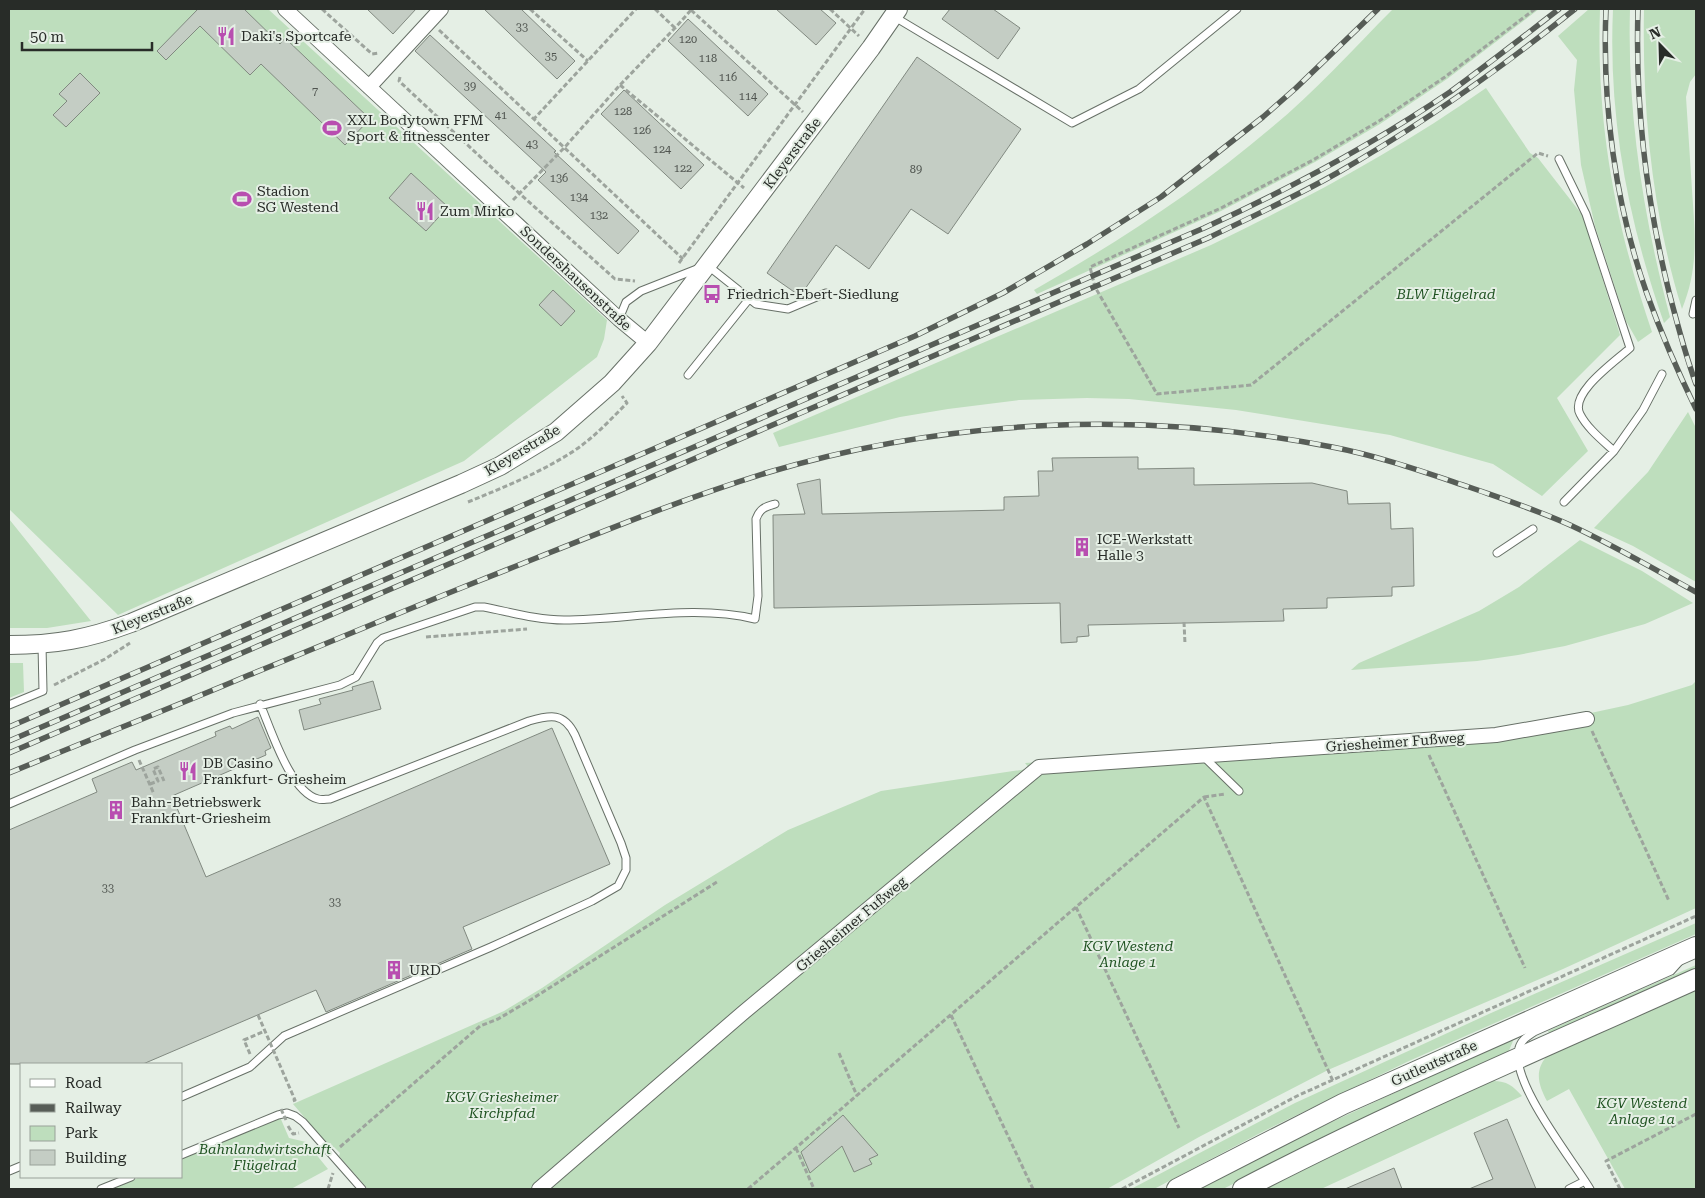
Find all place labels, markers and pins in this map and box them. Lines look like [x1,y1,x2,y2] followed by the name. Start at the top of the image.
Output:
[215,25,237,47] restaurant icon: Daki's Sportcafe
[241,28,352,44] place label: Daki's Sportcafe
[347,112,490,144] place label: XXL Bodytown FFM Sport & fitnesscenter
[321,117,343,139] sports icon: XXL Bodytown FFM Sport & fitnesscenter
[257,183,339,215] place label: Stadion SG Westend
[231,188,253,210] sports icon: Stadion SG Westend
[414,200,436,222] restaurant icon: Zum Mirko
[440,203,514,219] place label: Zum Mirko
[701,283,723,305] bus stop icon: Friedrich-Ebert-Siedlung
[727,286,899,302] place label: Friedrich-Ebert-Siedlung
[1097,531,1193,563] place label: ICE-Werkstatt Halle 3
[1071,536,1093,558] building icon: ICE-Werkstatt Halle 3
[203,755,347,787] place label: DB Casino Frankfurt- Griesheim
[177,760,199,782] restaurant icon: DB Casino Frankfurt- Griesheim
[131,794,271,826] place label: Bahn-Betriebswerk Frankfurt-Griesheim
[105,799,127,821] building icon: Bahn-Betriebswerk Frankfurt-Griesheim
[383,959,405,981] building icon: URD
[409,962,441,978] place label: URD

